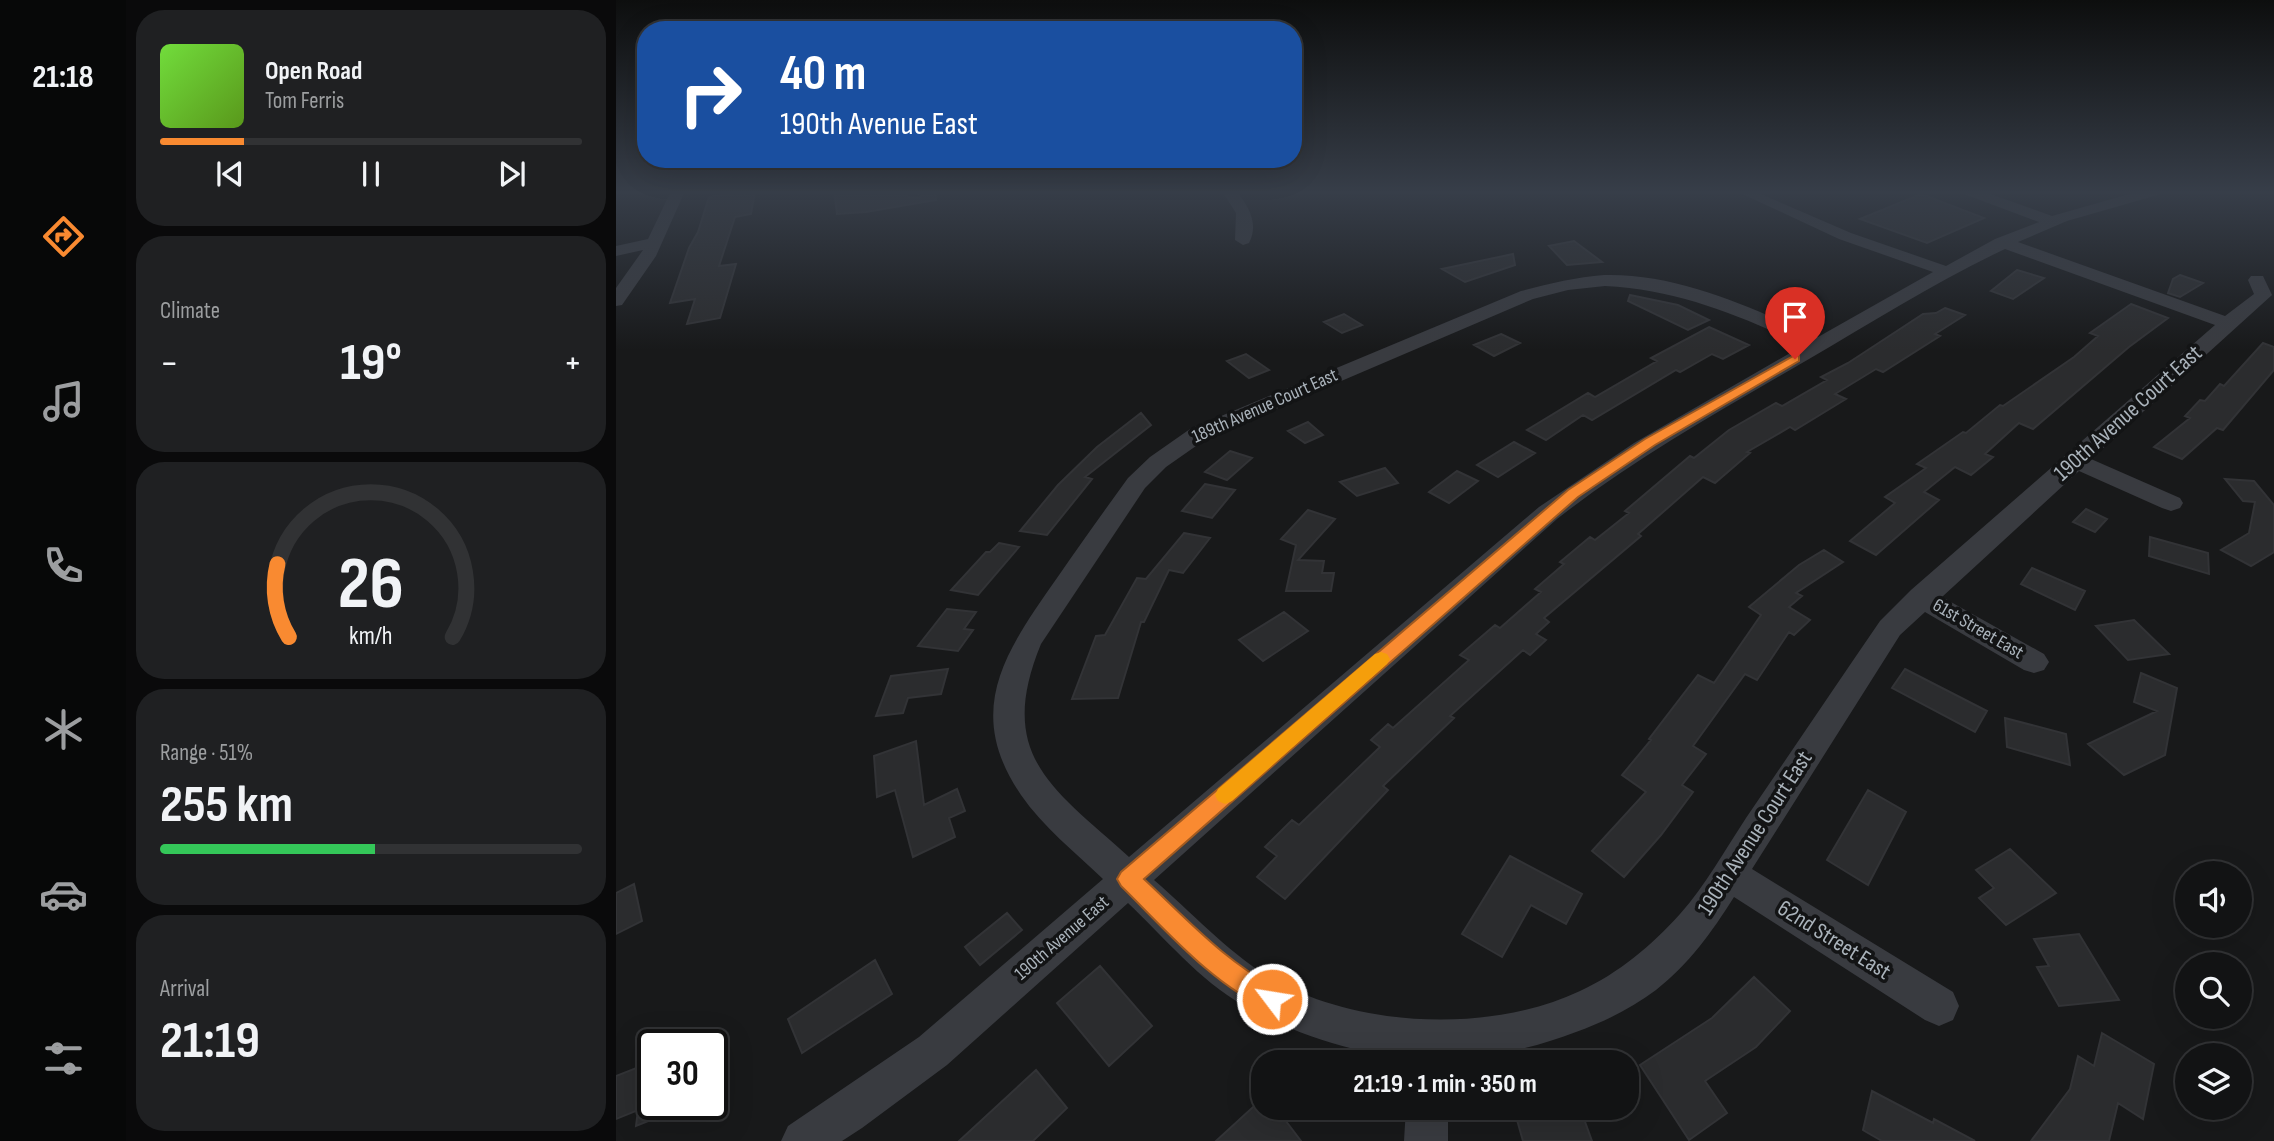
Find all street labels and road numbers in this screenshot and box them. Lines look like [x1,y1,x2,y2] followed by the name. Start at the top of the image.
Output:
[2048,339,2208,487] street label: 190th Avenue Court East
[1189,364,1341,448] street label: 189th Avenue Court East
[1928,594,2028,664] street label: 61st Street East
[1692,746,1818,920] street label: 190th Avenue Court East
[1010,891,1114,985] street label: 190th Avenue East
[1772,894,1896,986] street label: 62nd Street East

